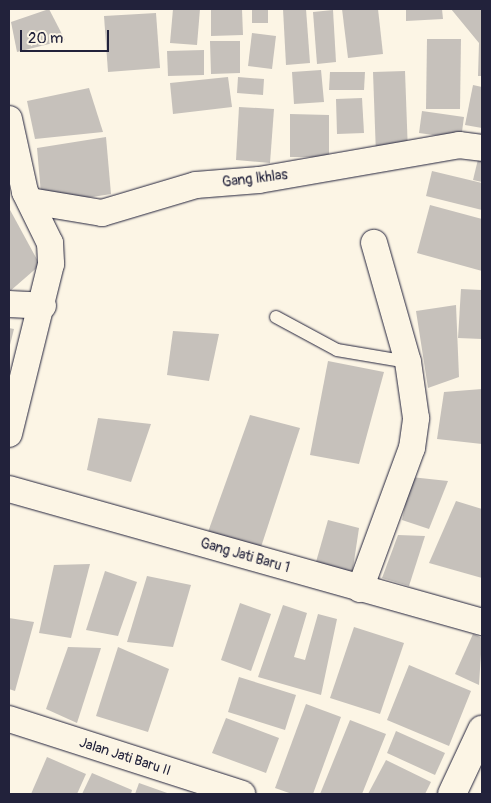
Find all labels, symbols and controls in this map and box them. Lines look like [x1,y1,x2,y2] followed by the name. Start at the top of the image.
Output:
[22,20,111,52] scale bar
[28,29,63,48] text: 20 m
[221,167,289,191] street label: Gang Ikhlas
[198,535,292,577] street label: Gang Jati Baru 1
[77,734,173,780] street label: Jalan Jati Baru II

